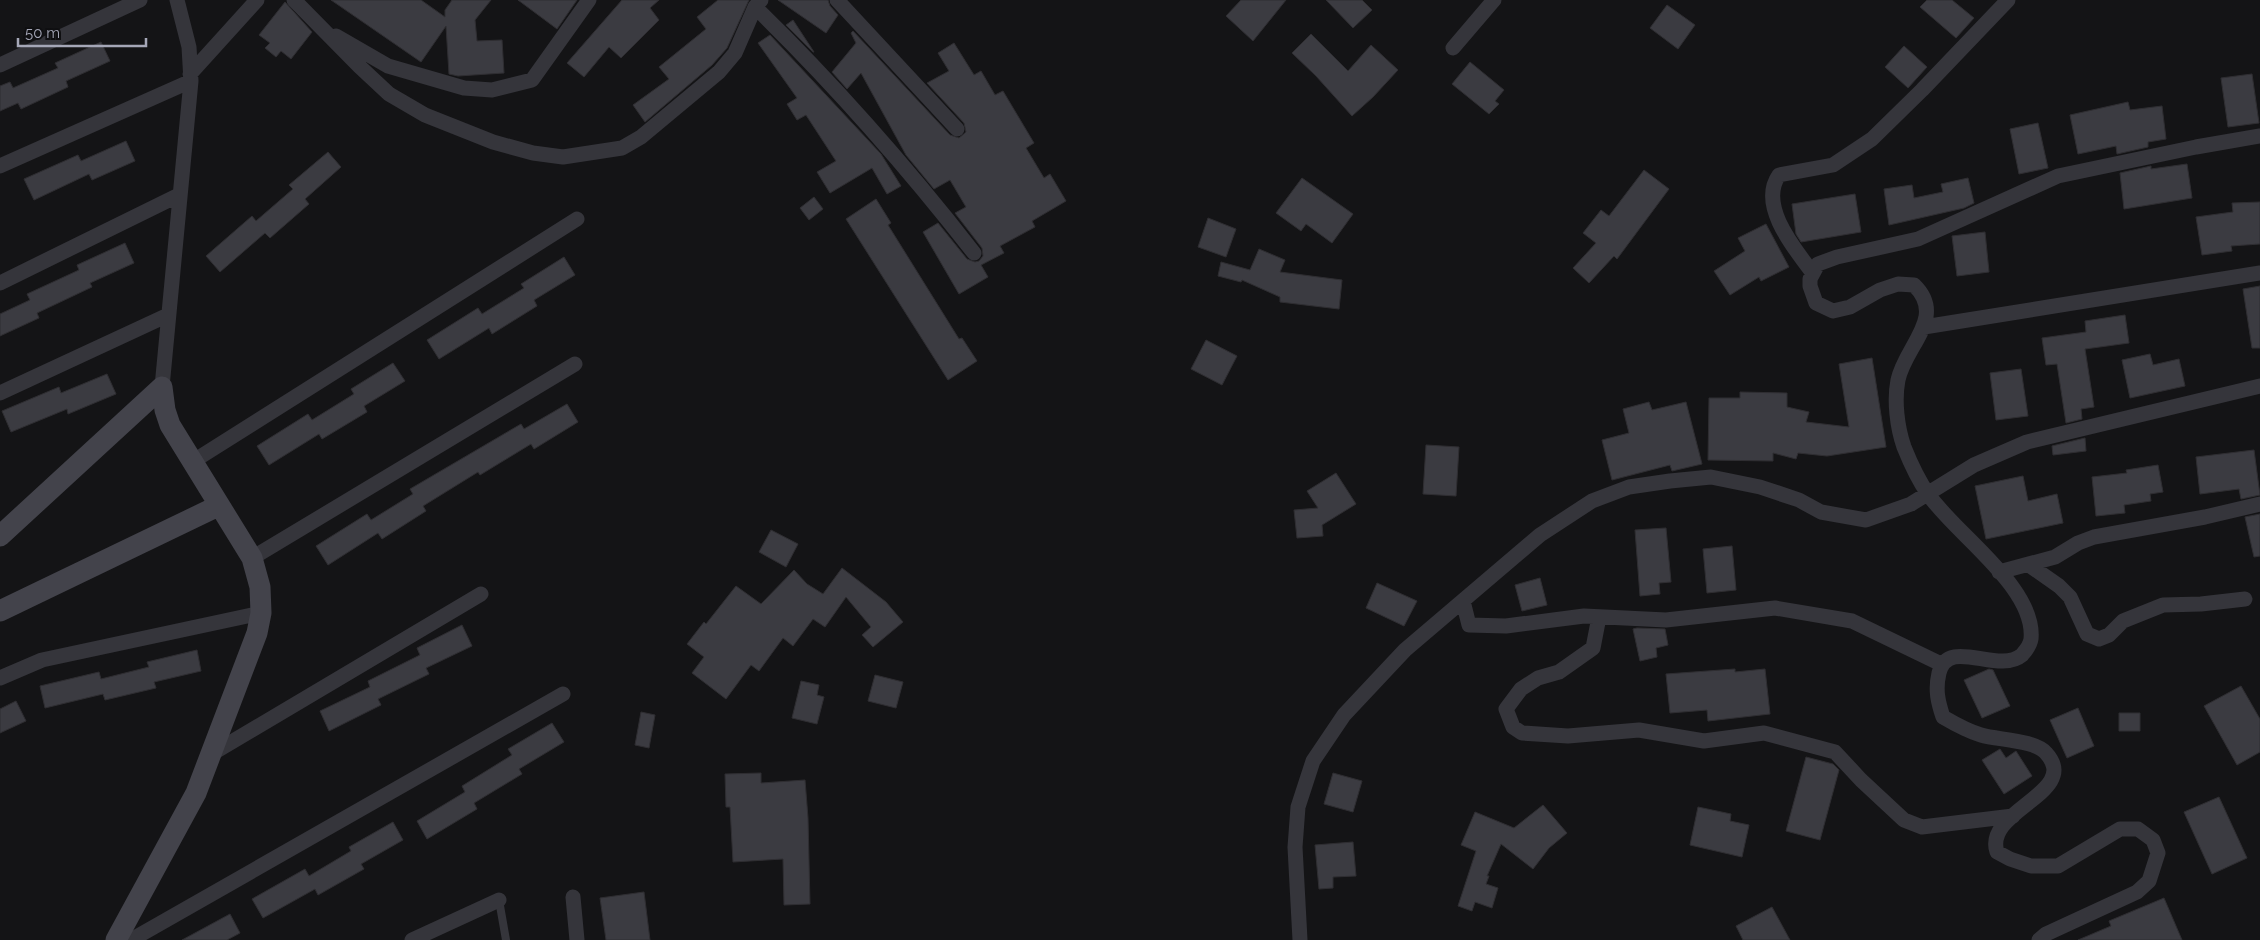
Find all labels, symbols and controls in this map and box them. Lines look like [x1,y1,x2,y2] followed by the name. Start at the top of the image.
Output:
[18,15,145,47] scale bar
[25,24,60,42] text: 50 m

